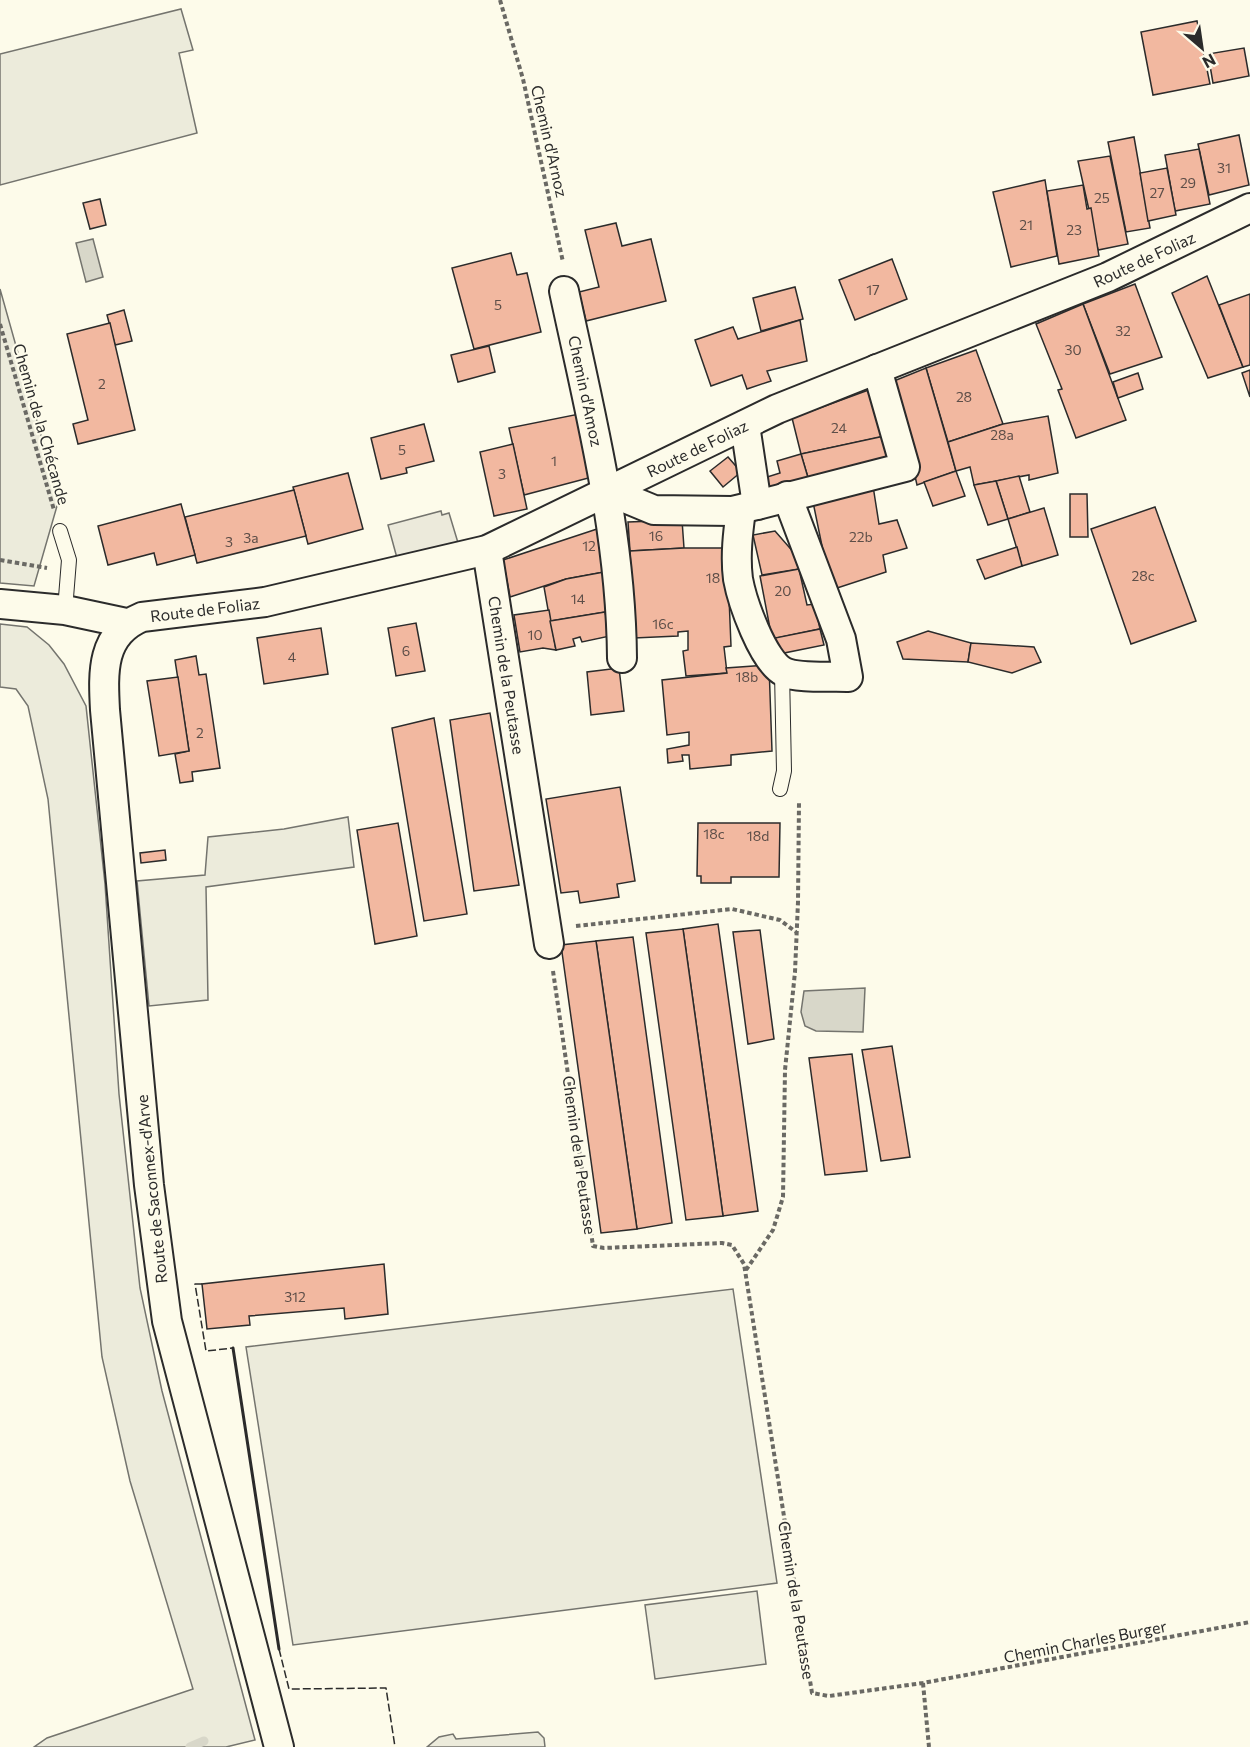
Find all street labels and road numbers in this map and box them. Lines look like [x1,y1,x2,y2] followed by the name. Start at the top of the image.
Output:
[528,83,572,199] street label: Chemin d'Arnoz
[1090,227,1198,291] street label: Route de Foliaz
[565,334,607,448] street label: Chemin d'Amoz
[10,341,74,507] street label: Chemin de la Chécande
[643,415,751,481] street label: Route de Foliaz
[149,593,261,625] street label: Route de Foliaz
[485,594,529,756] street label: Chemin de la Peutasse
[559,1074,601,1236] street label: Chemin de la Peutasse
[132,1094,170,1284] street label: Route de Saconnex-d'Arve
[775,1519,819,1681] street label: Chemin de la Peutasse
[1002,1616,1169,1666] street label: Chemin Charles Burger

